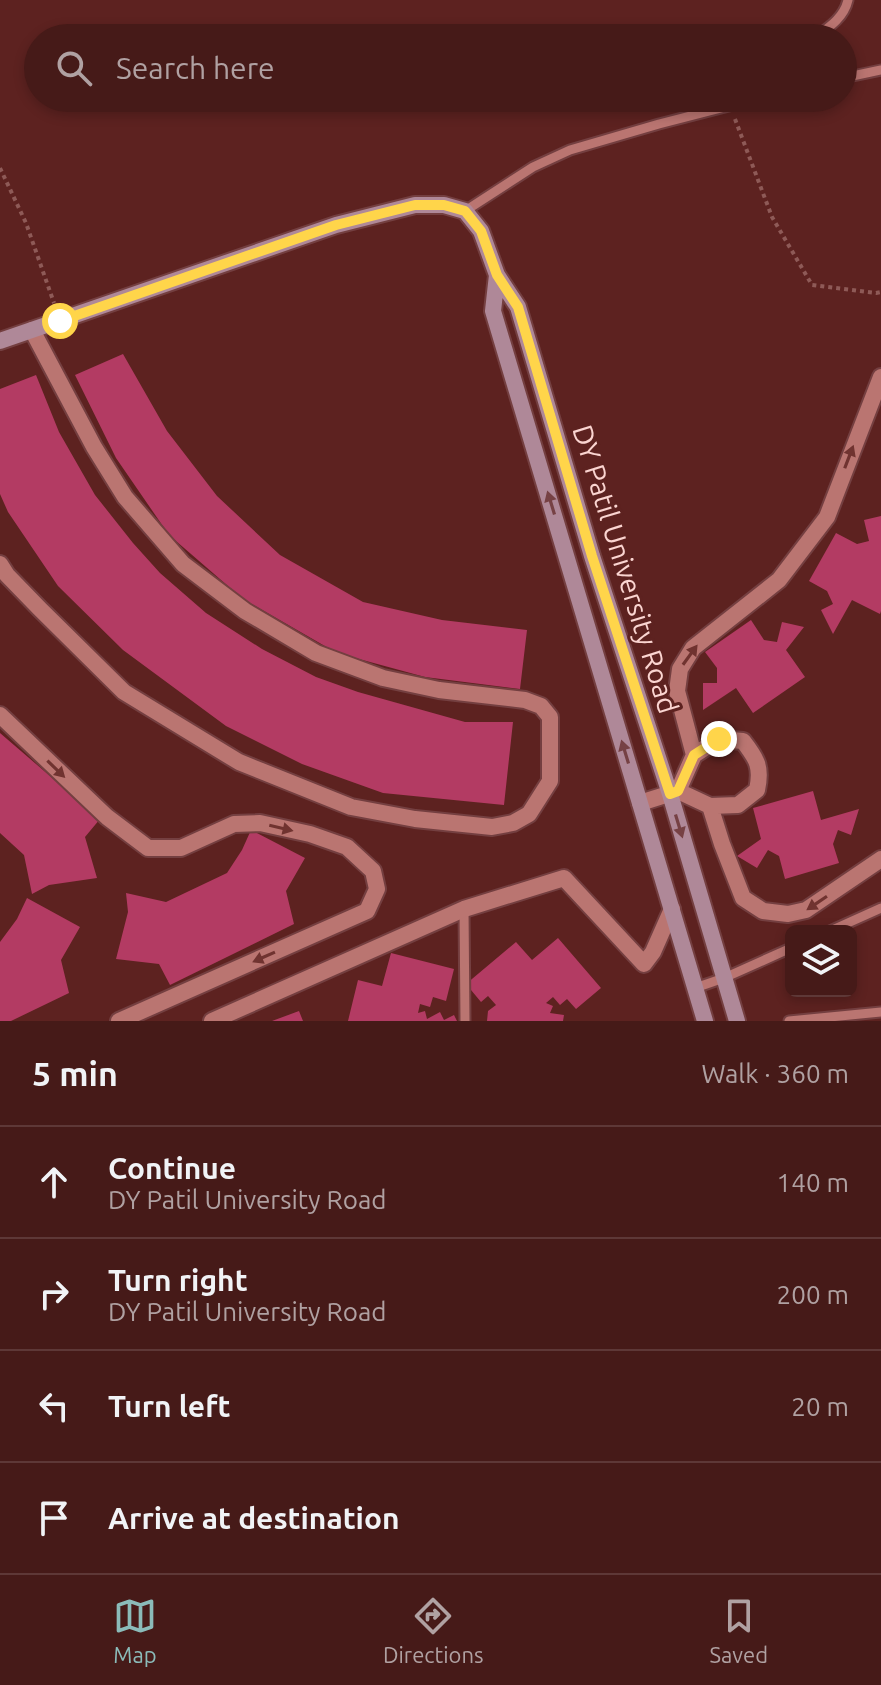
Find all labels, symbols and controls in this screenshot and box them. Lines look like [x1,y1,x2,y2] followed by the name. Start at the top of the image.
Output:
[24,24,857,112] search box
[52,46,96,90] icon: search
[116,51,275,85] text: Search here
[42,303,78,339] route start
[567,421,685,717] street label: DY Patil University Road
[843,445,856,469] one-way arrow
[544,491,557,515] one-way arrow
[682,644,698,666] one-way arrow
[701,721,737,757] route end
[618,740,631,764] one-way arrow
[46,760,65,778] one-way arrow
[673,814,686,838] one-way arrow
[268,822,293,835] one-way arrow
[806,895,827,910] one-way arrow
[785,925,857,997] map controls
[785,925,857,997] button: layers
[252,950,276,963] one-way arrow
[32,1054,118,1092] text: 5 min
[701,1059,849,1088] text: Walk · 360 m
[108,1151,236,1185] text: Continue
[32,1160,76,1204] icon: ahead
[777,1168,849,1197] text: 140 m
[108,1185,387,1214] text: DY Patil University Road
[108,1263,248,1297] text: Turn right
[32,1272,76,1316] icon: right
[777,1280,849,1309] text: 200 m
[108,1297,387,1326] text: DY Patil University Road
[32,1384,76,1428] icon: left
[108,1389,230,1423] text: Turn left
[791,1392,849,1421] text: 20 m
[32,1496,76,1540] icon: arrive
[108,1501,400,1535] text: Arrive at destination
[113,1594,157,1667] tab: Map
[383,1594,484,1667] tab: Directions
[709,1594,768,1667] tab: Saved

